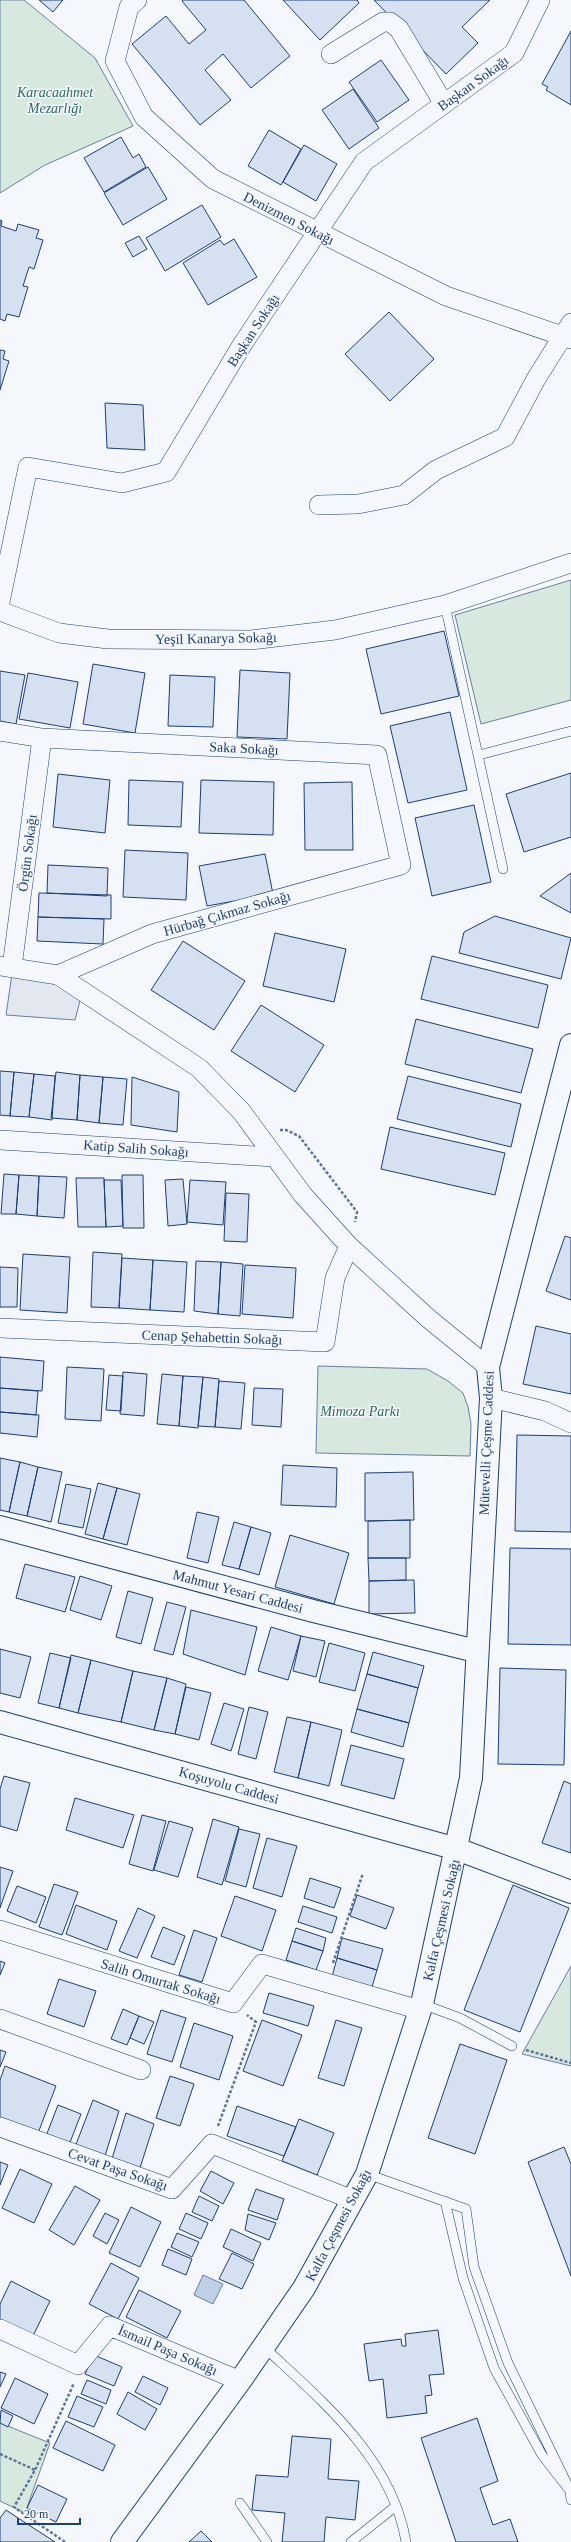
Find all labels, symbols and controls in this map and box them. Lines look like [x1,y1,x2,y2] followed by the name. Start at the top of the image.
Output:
[435,53,512,114] street label: Başkan Sokağı
[16,85,94,116] park label: Karacaahmet Mezarlığı
[241,189,337,248] street label: Denizmen Sokağı
[224,291,283,369] street label: Başkan Sokağı
[155,630,277,647] street label: Yeşil Kanarya Sokağı
[209,739,279,758] street label: Saka Sokağı
[14,813,40,893] street label: Örgün Sokağı
[162,888,292,939] street label: Hürbağ Çıkmaz Sokağı
[83,1137,189,1160] street label: Katip Salih Sokağı
[141,1328,283,1347] street label: Cenap Şehabettin Sokağı
[476,1370,497,1516] street label: Mütevelli Çeşme Caddesi
[319,1404,400,1419] park label: Mimoza Parkı
[171,1567,305,1616] street label: Mahmut Yesari Caddesi
[177,1764,281,1807] street label: Koşuyolu Caddesi
[420,1858,463,1982] street label: Kalfa Çeşmesi Sokağı
[99,1956,223,2007] street label: Salih Omurtak Sokağı
[66,2145,170,2194] street label: Cevat Paşa Sokağı
[303,2167,374,2284] street label: Kalfa Çeşmesi Sokağı
[116,2323,220,2378] street label: İsmail Paşa Sokağı
[18,2500,80,2526] scale bar
[24,2507,49,2521] text: 20 m

